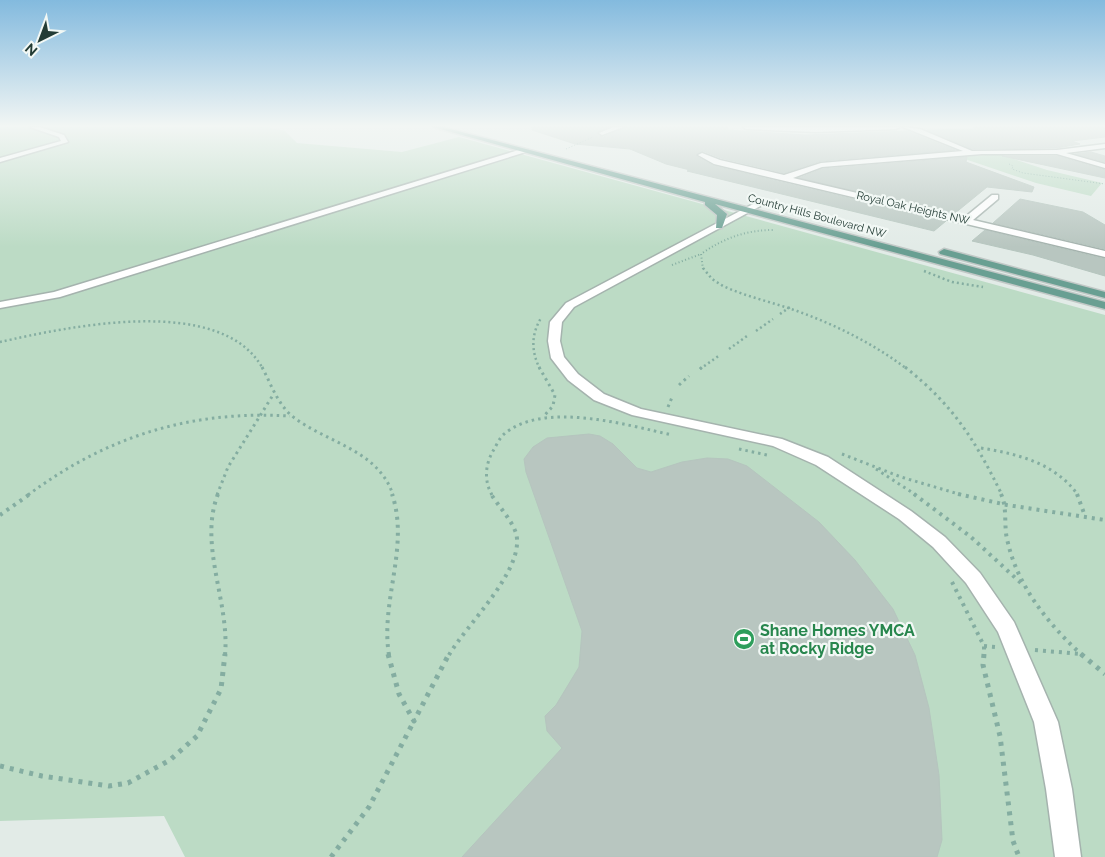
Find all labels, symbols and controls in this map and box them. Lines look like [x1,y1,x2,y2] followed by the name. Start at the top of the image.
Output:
[15,15,65,65] north arrow
[22,40,41,59] text: N
[855,189,971,227] street label: Royal Oak Heights NW
[747,191,888,241] street label: Country Hills Boulevard NW
[760,621,915,658] place label: Shane Homes YMCA at Rocky Ridge
[732,627,756,651] sports icon: Shane Homes YMCA at Rocky Ridge

